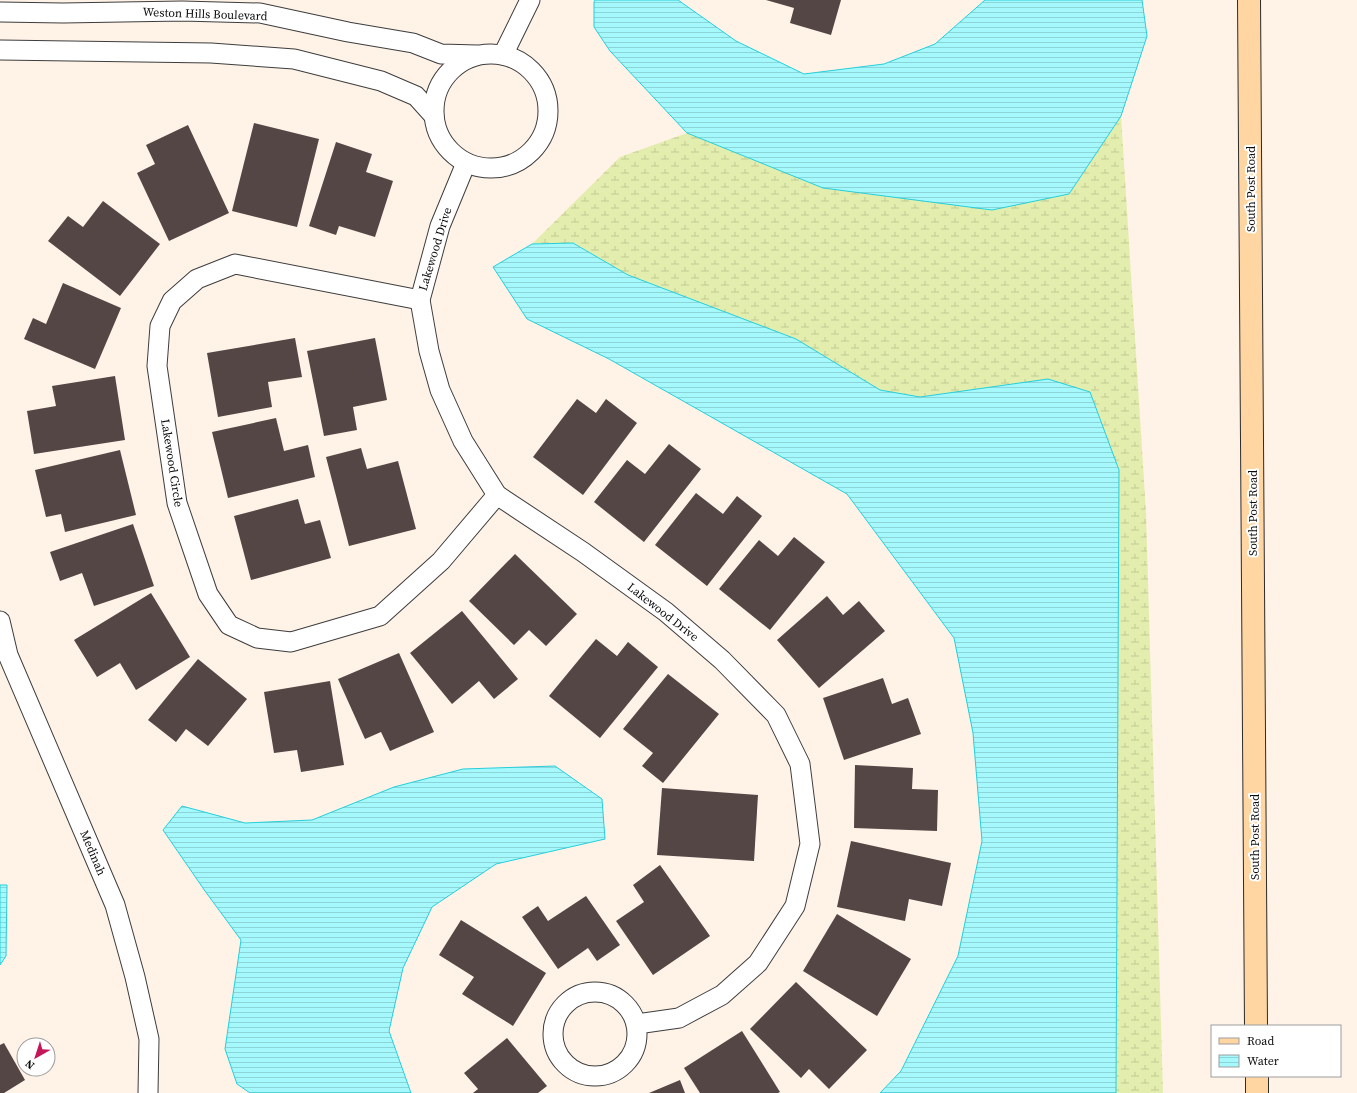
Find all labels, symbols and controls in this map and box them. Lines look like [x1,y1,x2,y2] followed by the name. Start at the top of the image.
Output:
[142,4,268,24] street label: Weston Hills Boulevard
[1243,146,1259,232] street label: South Post Road
[415,205,455,293] street label: Lakewood Drive
[157,418,187,508] street label: Lakewood Circle
[1245,470,1261,556] street label: South Post Road
[624,579,702,645] street label: Lakewood Drive
[1247,794,1263,880] street label: South Post Road
[76,828,110,878] street label: Medinah
[1211,1025,1341,1077] legend
[1247,1033,1274,1049] text: Road
[16,1037,56,1077] north arrow
[1247,1053,1279,1069] text: Water
[22,1056,38,1073] text: N

